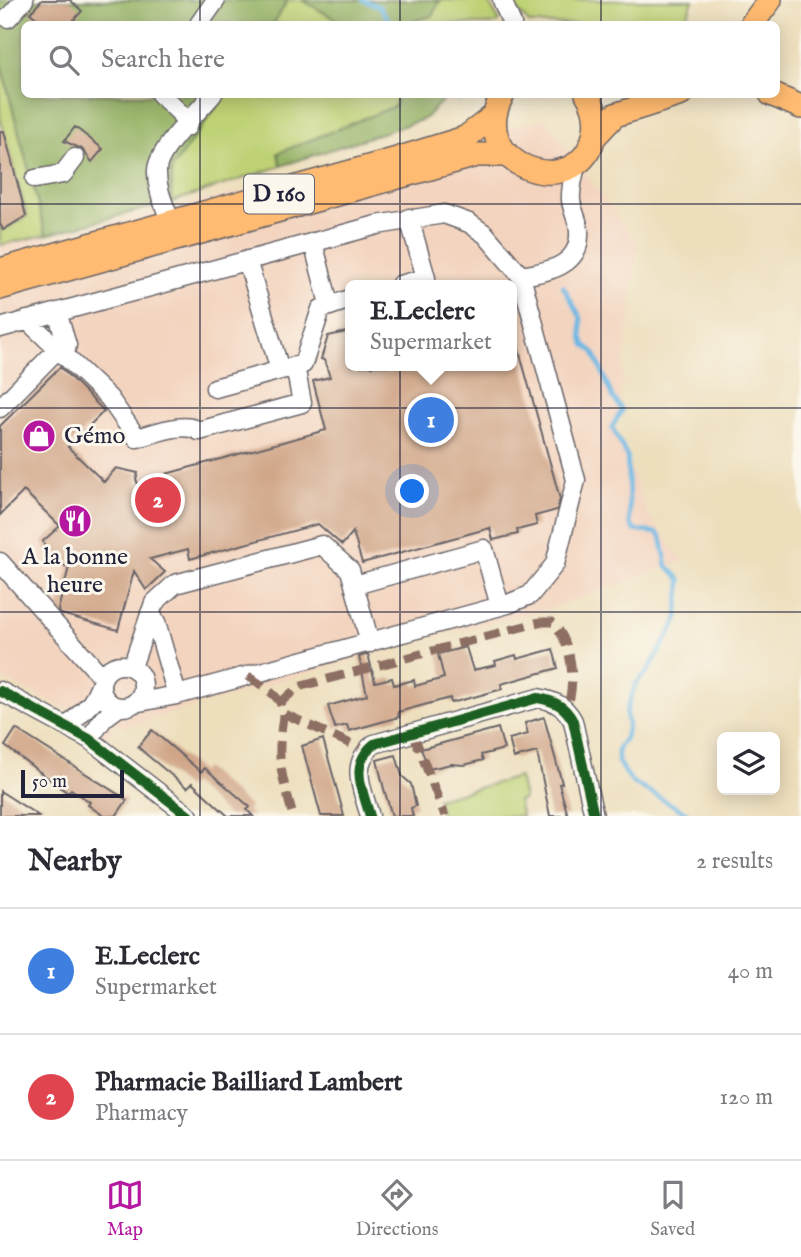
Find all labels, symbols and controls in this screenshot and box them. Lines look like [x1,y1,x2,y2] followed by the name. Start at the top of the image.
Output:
[21,21,780,98] search box
[45,41,83,79] icon: search
[101,43,225,76] text: Search here
[244,174,314,214] road number: D 160
[345,280,517,371] popup
[370,295,475,328] text: E.Leclerc
[370,328,492,357] text: Supermarket
[408,394,454,446] pin: 1
[20,417,58,455] shop icon: Gémo
[64,421,126,452] place label: Gémo
[135,474,181,526] pin: 2
[395,474,429,508] your location
[56,502,94,540] restaurant icon: A la bonne heure
[21,542,128,601] place label: A la bonne heure
[717,732,780,795] map controls
[717,732,780,795] button: layers
[21,767,124,799] scale bar
[32,770,67,794] text: 50 m
[28,843,121,881] text: Nearby
[696,847,773,876] text: 2 results
[95,940,200,973] text: E.Leclerc
[47,957,55,986] text: 1
[728,957,773,986] text: 40 m
[95,973,217,1002] text: Supermarket
[95,1066,403,1099] text: Pharmacie Bailliard Lambert
[46,1083,56,1112] text: 2
[720,1083,773,1112] text: 120 m
[95,1099,188,1128] text: Pharmacy
[106,1176,144,1242] tab: Map
[356,1176,438,1242] tab: Directions
[650,1176,695,1242] tab: Saved

